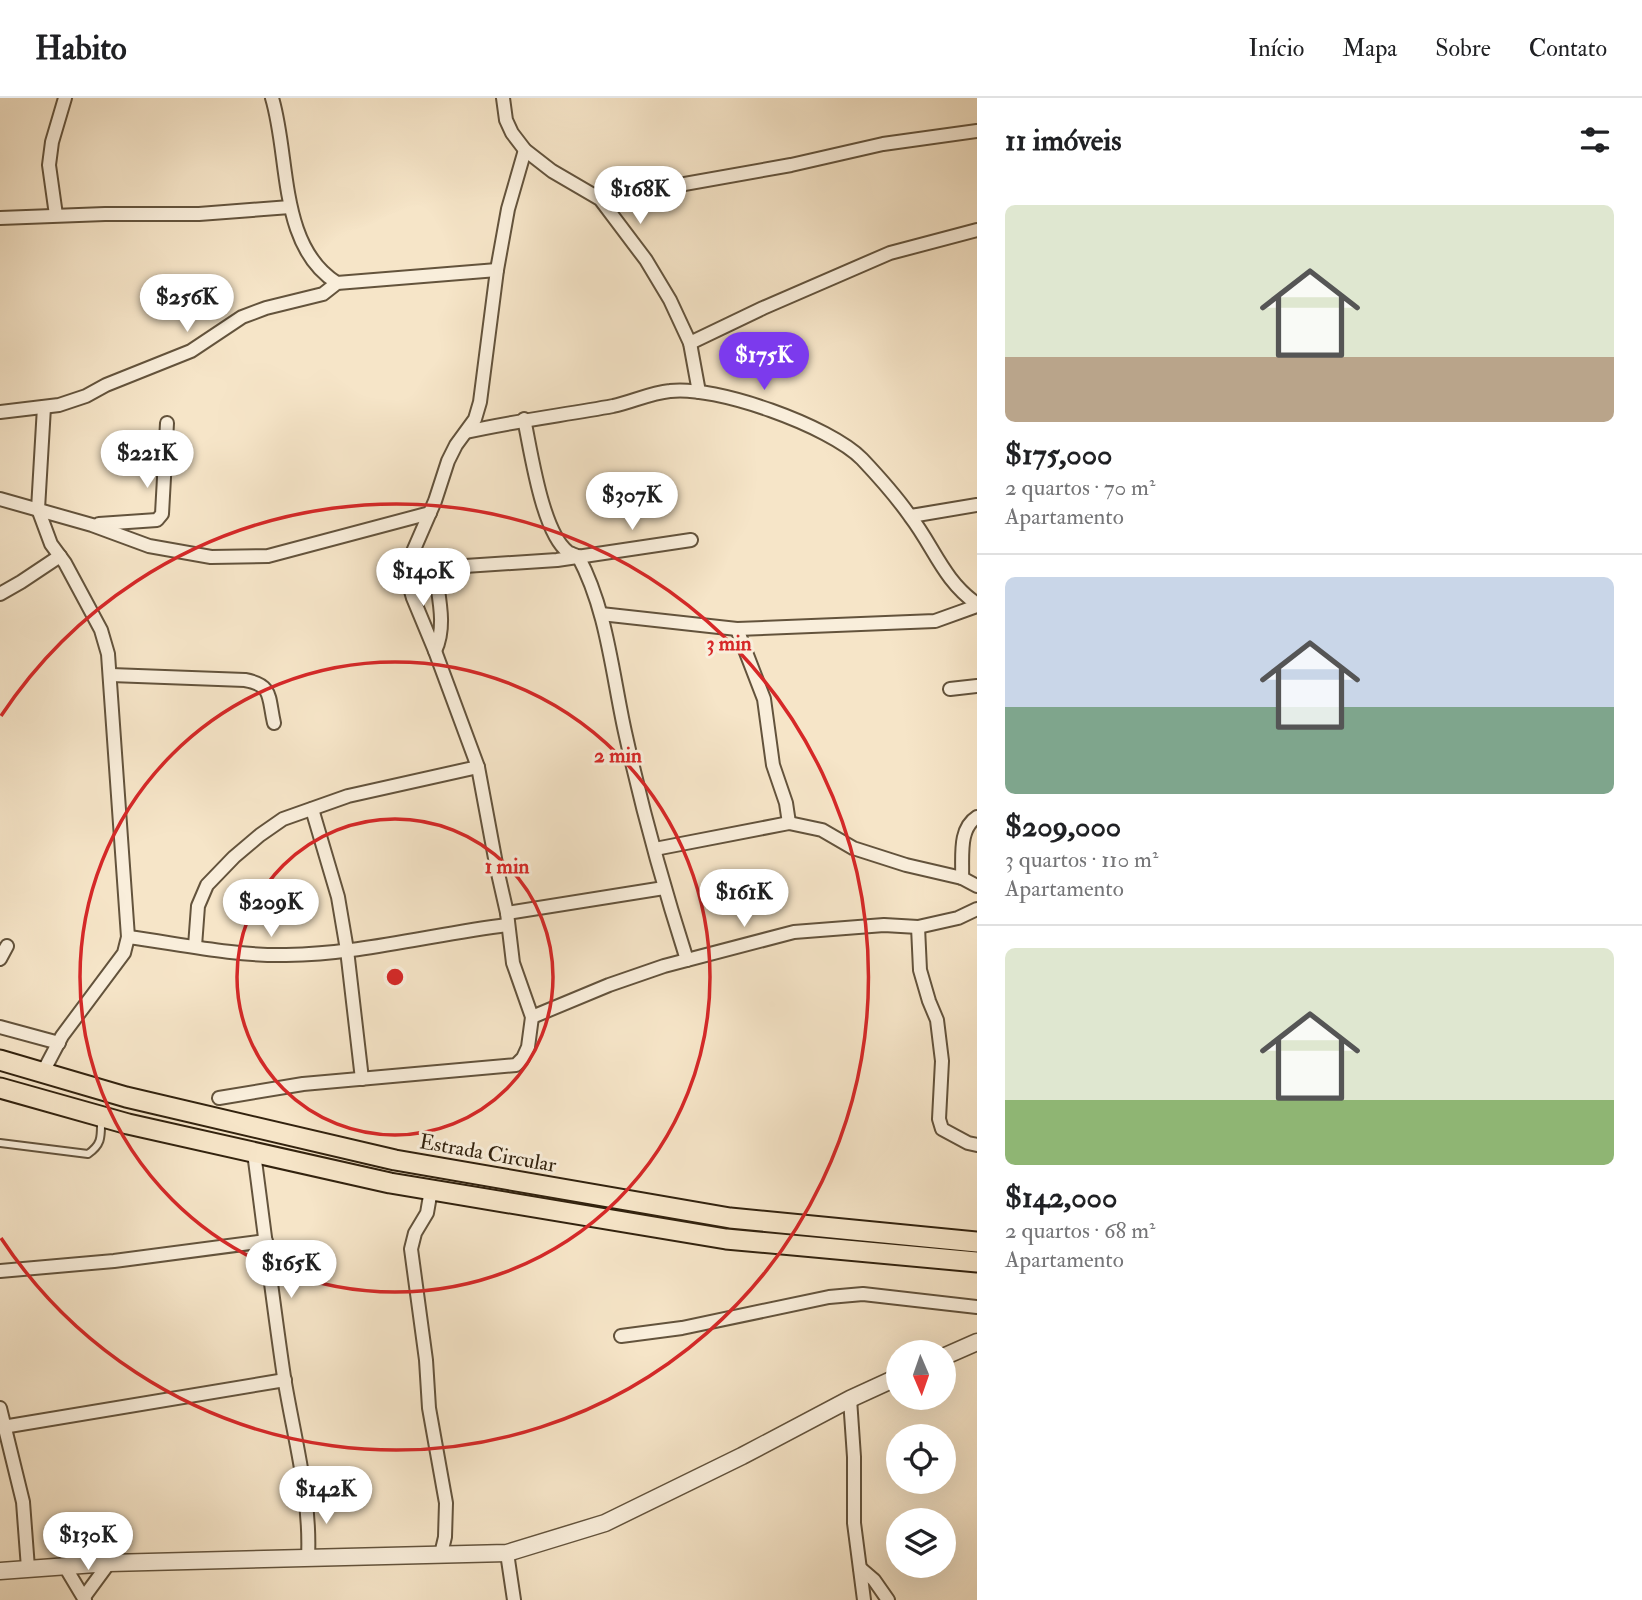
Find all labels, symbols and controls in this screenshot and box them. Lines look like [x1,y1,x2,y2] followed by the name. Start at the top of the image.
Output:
[35,28,127,69] text: Habito
[1248,33,1304,64] text: Início
[1342,33,1397,64] text: Mapa
[1435,33,1491,64] text: Sobre
[1529,33,1607,64] text: Contato
[1576,121,1614,159] icon: filters
[1005,122,1122,159] text: 11 imóveis
[591,166,689,226] pin: $168K
[610,174,670,203] text: $168K
[1247,250,1373,376] icon: home
[138,274,236,334] pin: $256K
[156,282,218,311] text: $256K
[715,332,813,392] pin: $175K
[735,340,793,369] text: $175K
[98,430,196,490] pin: $221K
[1005,436,1112,473] text: $175,000
[117,438,177,467] text: $221K
[583,472,681,532] pin: $307K
[1005,473,1155,502] text: 2 quartos · 70 m²
[602,480,662,509] text: $307K
[1005,502,1124,531] text: Apartamento
[374,548,472,608] pin: $140K
[392,556,454,585] text: $140K
[1247,622,1373,748] icon: home
[706,630,752,657] text: 3 min
[594,742,642,769] text: 2 min
[1005,808,1121,845] text: $209,000
[1005,845,1158,874] text: 3 quartos · 110 m²
[485,853,529,880] text: 1 min
[695,870,793,929] pin: $161K
[1005,874,1124,903] text: Apartamento
[716,877,772,906] text: $161K
[222,880,320,939] pin: $209K
[239,887,303,916] text: $209K
[383,965,407,989] centre of rings
[1247,993,1373,1119] icon: home
[417,1128,559,1179] street label: Estrada Circular
[1005,1179,1117,1216] text: $142,000
[1005,1216,1156,1245] text: 2 quartos · 68 m²
[242,1240,340,1300] pin: $165K
[1005,1245,1124,1274] text: Apartamento
[262,1248,320,1277] text: $165K
[886,1340,956,1410] north arrow
[886,1340,956,1578] map controls
[886,1424,956,1494] button: locate
[277,1466,375,1526] pin: $142K
[295,1474,357,1503] text: $142K
[886,1508,956,1578] button: layers
[39,1512,137,1572] pin: $130K
[59,1520,117,1549] text: $130K

